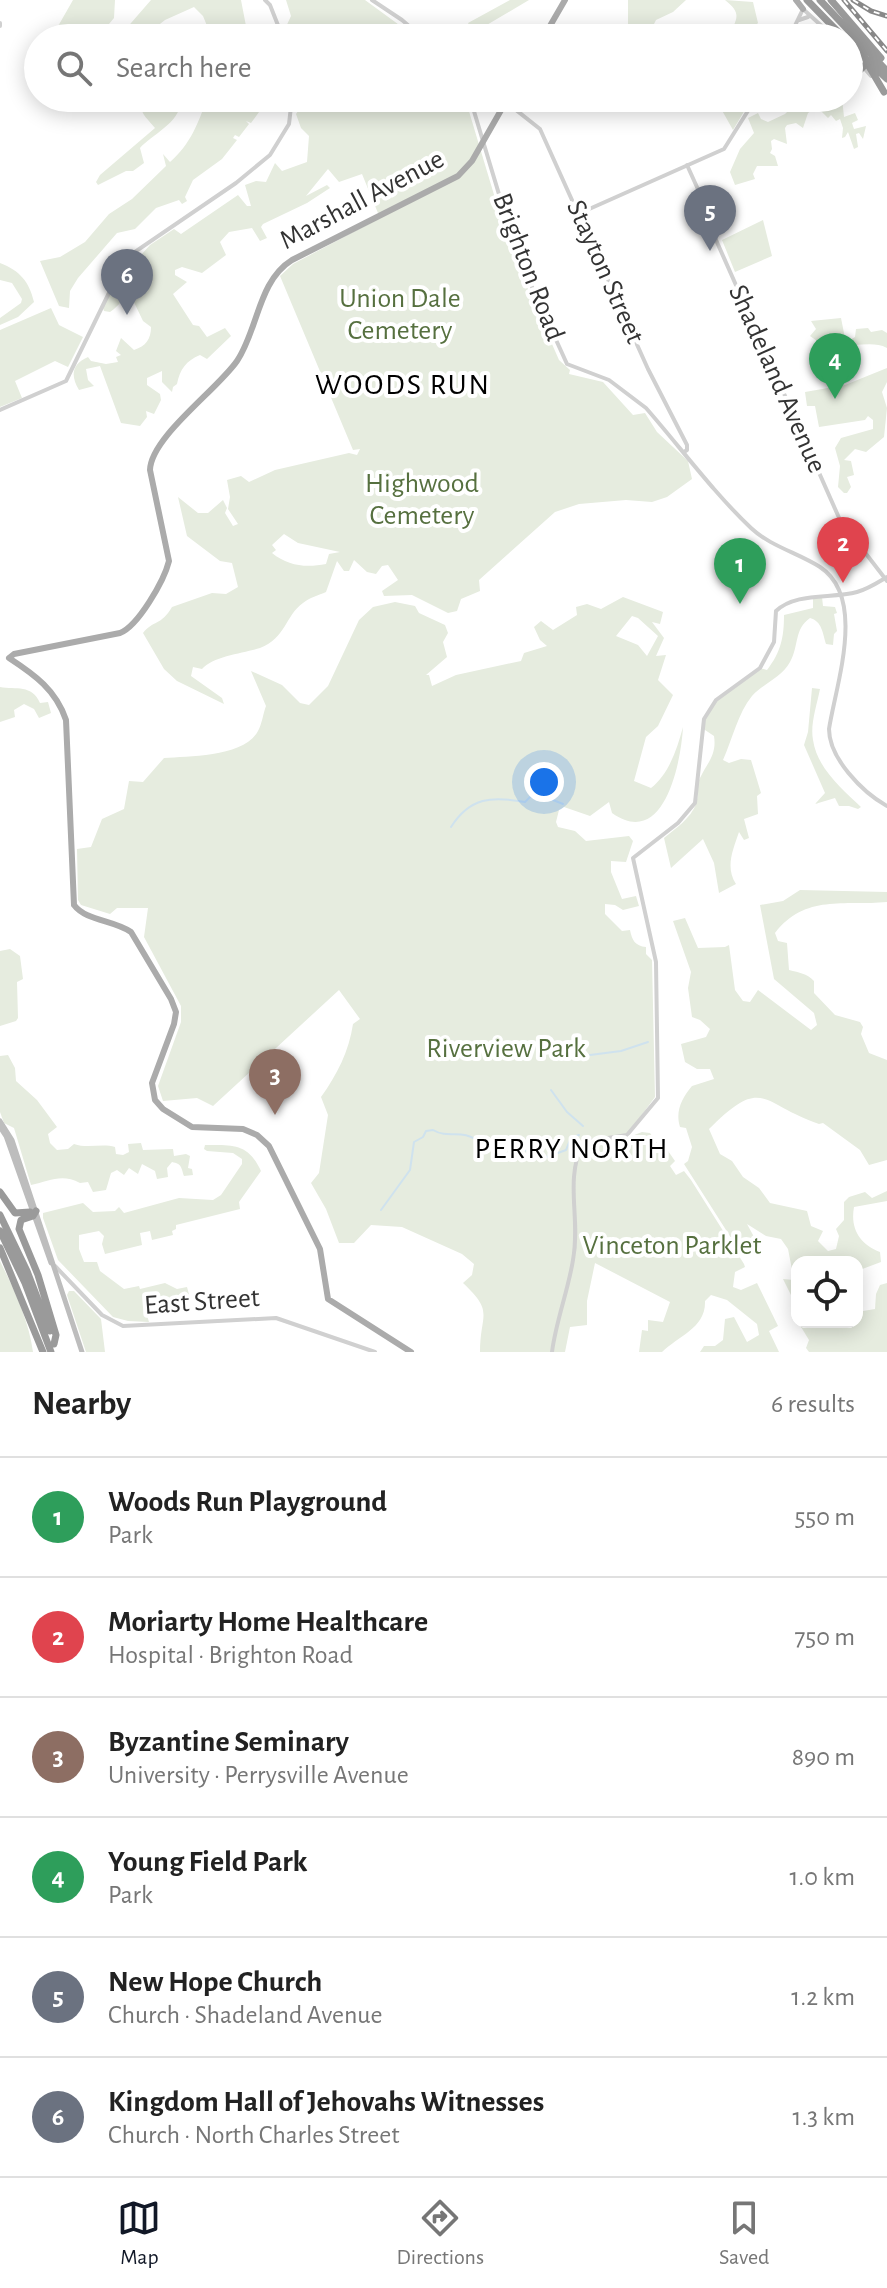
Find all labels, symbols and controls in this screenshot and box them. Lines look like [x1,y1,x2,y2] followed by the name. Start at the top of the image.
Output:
[24,24,863,112] search box
[52,46,96,90] icon: search
[116,53,252,83] text: Search here
[275,145,449,255] street label: Marshall Avenue
[684,185,736,251] pin: 5
[487,189,569,345] street label: Brighton Road
[561,196,649,348] street label: Stayton Street
[101,249,153,315] pin: 6
[723,281,831,477] street label: Shadeland Avenue
[339,285,461,345] park label: Union Dale Cemetery
[809,333,861,399] pin: 4
[315,370,491,400] district label: WOODS RUN
[365,470,479,530] park label: Highwood Cemetery
[817,517,869,583] pin: 2
[714,538,766,604] pin: 1
[524,762,564,802] your location
[426,1035,586,1063] park label: Riverview Park
[249,1049,301,1115] pin: 3
[474,1134,670,1164] district label: PERRY NORTH
[583,1232,761,1260] park label: Vinceton Parklet
[791,1256,863,1328] map controls
[791,1256,863,1328] button: locate
[143,1284,261,1320] street label: East Street
[32,1387,131,1421] text: Nearby
[771,1391,855,1417] text: 6 results
[108,1487,387,1517] text: Woods Run Playground
[53,1504,63,1530] text: 1
[794,1504,855,1530] text: 550 m
[108,1522,153,1548] text: Park
[108,1607,428,1637] text: Moriarty Home Healthcare
[52,1624,64,1650] text: 2
[794,1624,855,1650] text: 750 m
[108,1642,353,1668] text: Hospital · Brighton Road
[108,1727,349,1757] text: Byzantine Seminary
[52,1744,64,1770] text: 3
[792,1744,855,1770] text: 890 m
[108,1762,409,1788] text: University · Perrysville Avenue
[108,1847,307,1877] text: Young Field Park
[51,1864,65,1890] text: 4
[789,1864,855,1890] text: 1.0 km
[108,1882,153,1908] text: Park
[108,1967,322,1997] text: New Hope Church
[52,1984,64,2010] text: 5
[791,1984,855,2010] text: 1.2 km
[108,2002,383,2028] text: Church · Shadeland Avenue
[108,2087,544,2117] text: Kingdom Hall of Jehovahs Witnesses
[52,2104,64,2130] text: 6
[792,2104,855,2130] text: 1.3 km
[108,2122,399,2148] text: Church · North Charles Street
[117,2196,161,2270] tab: Map
[396,2196,484,2270] tab: Directions
[719,2196,769,2270] tab: Saved

